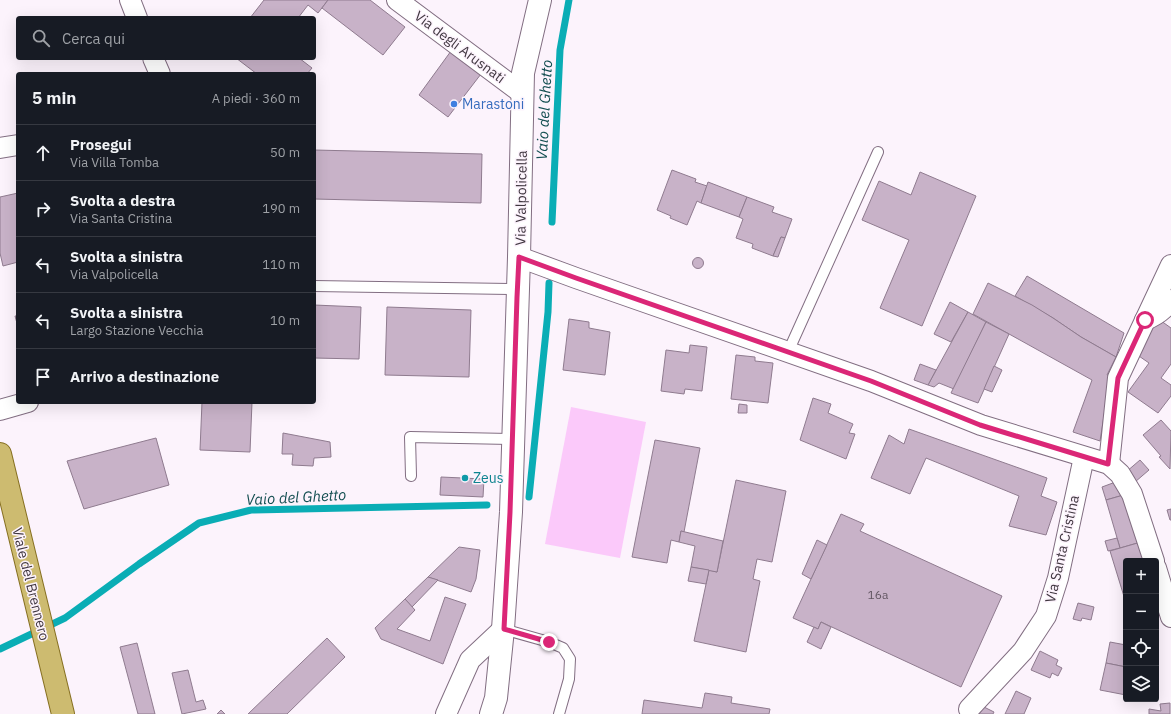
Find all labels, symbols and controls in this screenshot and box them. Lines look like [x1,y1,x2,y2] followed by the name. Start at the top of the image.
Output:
[411,7,509,87] street label: Via degli Arusnati
[16,16,316,60] search box
[30,27,52,49] icon: search
[62,29,125,48] text: Cerca qui
[532,59,556,161] water label: Vaio del Ghetto
[32,87,76,109] text: 5 min
[212,90,300,107] text: A piedi · 360 m
[462,95,524,113] place label: Marastoni
[449,99,459,109] marker: Marastoni
[70,135,132,154] text: Prosegui
[32,142,54,164] icon: ahead
[270,144,300,161] text: 50 m
[511,150,531,246] street label: Via Valpolicella
[70,154,159,171] text: Via Villa Tomba
[70,191,175,210] text: Svolta a destra
[32,198,54,220] icon: right
[262,200,300,217] text: 190 m
[70,210,172,227] text: Via Santa Cristina
[70,247,183,266] text: Svolta a sinistra
[32,254,54,276] icon: left
[262,256,300,273] text: 110 m
[70,266,158,283] text: Via Valpolicella
[70,303,183,322] text: Svolta a sinistra
[32,310,54,332] icon: left
[1136,311,1154,329] route start
[270,312,300,329] text: 10 m
[70,322,204,339] text: Largo Stazione Vecchia
[32,366,54,388] icon: arrive
[70,367,219,386] text: Arrivo a destinazione
[473,469,504,487] place label: Zeus
[460,473,470,483] marker: Zeus
[245,485,347,509] water label: Vaio del Ghetto
[1041,493,1083,605] street label: Via Santa Cristina
[8,526,54,642] street label: Viale del Brennero
[1123,558,1159,702] map controls
[1123,558,1159,594] button: +
[868,587,889,602] house number: 16a
[1123,594,1159,630] button: −
[1123,630,1159,666] button: locate
[540,633,558,651] route end
[1123,666,1159,702] button: layers

